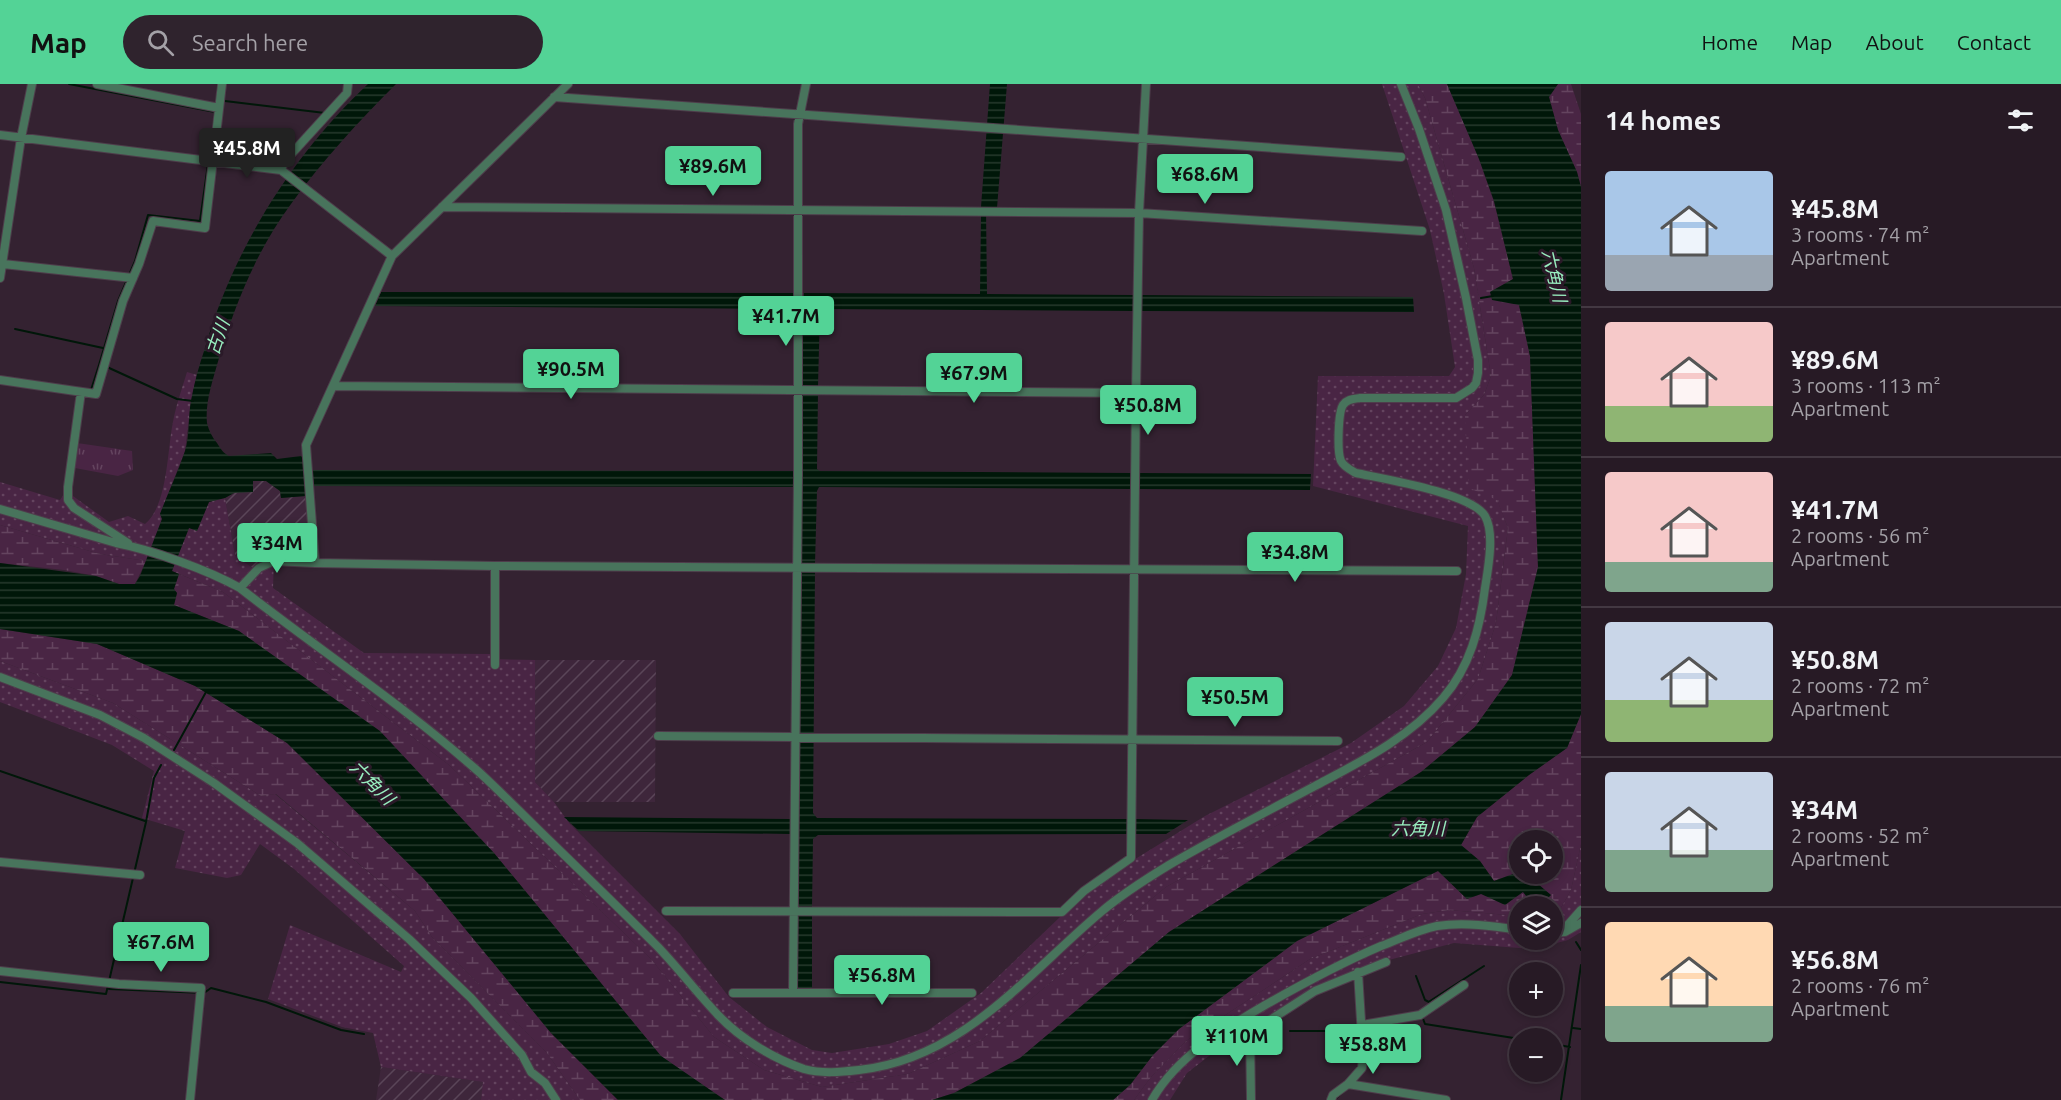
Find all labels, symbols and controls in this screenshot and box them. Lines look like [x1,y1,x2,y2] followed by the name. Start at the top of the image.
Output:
[123,15,543,69] search box
[144,26,177,59] icon: search
[30,27,87,58] text: Map
[192,30,308,55] text: Search here
[1701,30,1758,54] text: Home
[1791,30,1832,54] text: Map
[1865,30,1924,54] text: About
[1957,30,2031,54] text: Contact
[2004,104,2037,137] icon: filters
[1605,106,1721,135] text: 14 homes
[198,128,296,179] pin: ¥45.8M
[213,136,281,159] text: ¥45.8M
[664,146,762,197] pin: ¥89.6M
[679,154,747,177] text: ¥89.6M
[1156,154,1254,205] pin: ¥68.6M
[1171,162,1239,185] text: ¥68.6M
[1791,194,1879,223] text: ¥45.8M
[1653,195,1725,267] icon: home
[1791,223,1929,246] text: 3 rooms · 74 m²
[1791,246,1889,269] text: Apartment
[1539,247,1571,306] water label: 六角川
[737,296,835,347] pin: ¥41.7M
[752,304,820,327] text: ¥41.7M
[202,315,233,357] water label: 古川
[1791,345,1879,374] text: ¥89.6M
[1653,346,1725,418] icon: home
[522,349,620,400] pin: ¥90.5M
[925,353,1023,404] pin: ¥67.9M
[537,357,605,380] text: ¥90.5M
[940,361,1008,384] text: ¥67.9M
[1791,374,1941,397] text: 3 rooms · 113 m²
[1099,385,1197,436] pin: ¥50.8M
[1114,393,1182,416] text: ¥50.8M
[1791,397,1889,420] text: Apartment
[1791,495,1879,524] text: ¥41.7M
[1653,496,1725,568] icon: home
[241,523,313,574] pin: ¥34M
[1791,524,1929,547] text: 2 rooms · 56 m²
[251,531,303,554] text: ¥34M
[1246,532,1344,583] pin: ¥34.8M
[1261,540,1329,563] text: ¥34.8M
[1791,547,1889,570] text: Apartment
[1791,645,1879,674] text: ¥50.8M
[1653,646,1725,718] icon: home
[1791,674,1929,697] text: 2 rooms · 72 m²
[1186,677,1284,728] pin: ¥50.5M
[1201,685,1269,708] text: ¥50.5M
[1791,697,1889,720] text: Apartment
[347,756,400,810] water label: 六角川
[1791,795,1858,824] text: ¥34M
[1653,796,1725,868] icon: home
[1391,818,1447,838] water label: 六角川
[1791,824,1929,847] text: 2 rooms · 52 m²
[1509,830,1563,1082] map controls
[1509,830,1563,884] button: locate
[1791,847,1889,870] text: Apartment
[1509,896,1563,950] button: layers
[112,922,210,973] pin: ¥67.6M
[127,930,195,953] text: ¥67.6M
[1791,945,1879,974] text: ¥56.8M
[1653,946,1725,1018] icon: home
[833,955,931,1006] pin: ¥56.8M
[1509,962,1563,1016] button: +
[848,963,916,986] text: ¥56.8M
[1791,974,1929,997] text: 2 rooms · 76 m²
[1791,997,1889,1020] text: Apartment
[1195,1016,1279,1067] pin: ¥110M
[1206,1024,1268,1047] text: ¥110M
[1324,1024,1422,1075] pin: ¥58.8M
[1509,1028,1563,1082] button: −
[1339,1032,1407,1055] text: ¥58.8M

